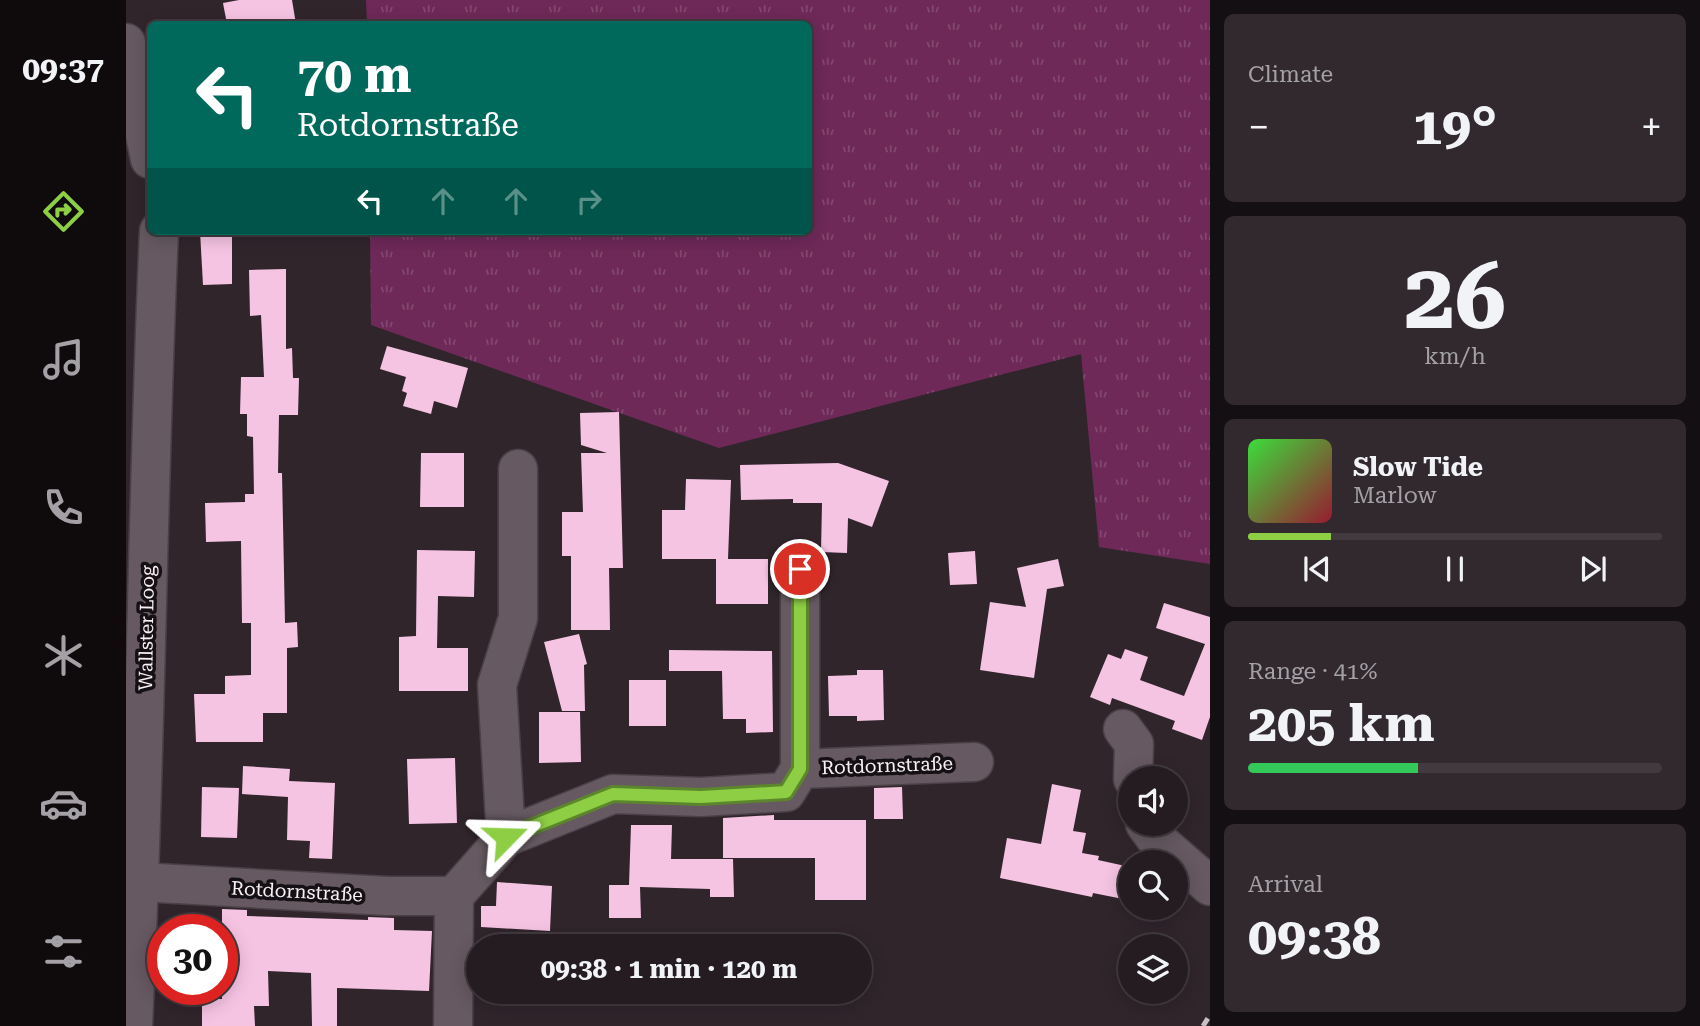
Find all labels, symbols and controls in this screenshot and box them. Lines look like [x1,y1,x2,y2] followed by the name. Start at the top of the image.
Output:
[297,47,412,104] text: 70 m
[182,49,273,140] icon: left
[22,50,104,88] text: 09:37
[1248,61,1333,88] text: Climate
[1413,96,1497,157] text: 19°
[1248,105,1269,149] text: −
[1641,105,1662,149] text: +
[297,106,519,144] text: Rotdornstraße
[351,182,389,220] icon: left
[424,182,462,220] icon: ahead
[497,182,535,220] icon: ahead
[570,182,608,220] icon: right
[39,187,88,236] icon: directions
[1404,244,1506,350] text: 26
[39,335,88,384] icon: music
[1424,343,1486,370] text: km/h
[1353,452,1483,482] text: Slow Tide
[1353,482,1436,509] text: Marlow
[39,483,88,532] icon: phone
[770,539,830,599] pin
[781,550,819,588] icon: arrive
[1298,550,1336,588] icon: previous
[1436,550,1474,588] icon: pause
[1574,550,1612,588] icon: next
[134,565,159,691] street label: Wallster Loog
[39,631,88,680] icon: climate
[1248,658,1377,685] text: Range · 41%
[1248,693,1435,754] text: 205 km
[821,752,953,779] street label: Rotdornstraße
[1118,766,1188,1004] map controls
[1118,766,1188,836] button: sound
[39,779,88,828] icon: car
[469,800,543,874] position arrow
[1118,850,1188,920] button: search
[1248,871,1323,898] text: Arrival
[231,877,363,906] street label: Rotdornstraße
[1248,906,1381,967] text: 09:38
[147,914,238,1005] speed limit sign: 30
[39,927,88,976] icon: filters
[1118,934,1188,1004] button: layers
[541,954,797,984] text: 09:38 · 1 min · 120 m

